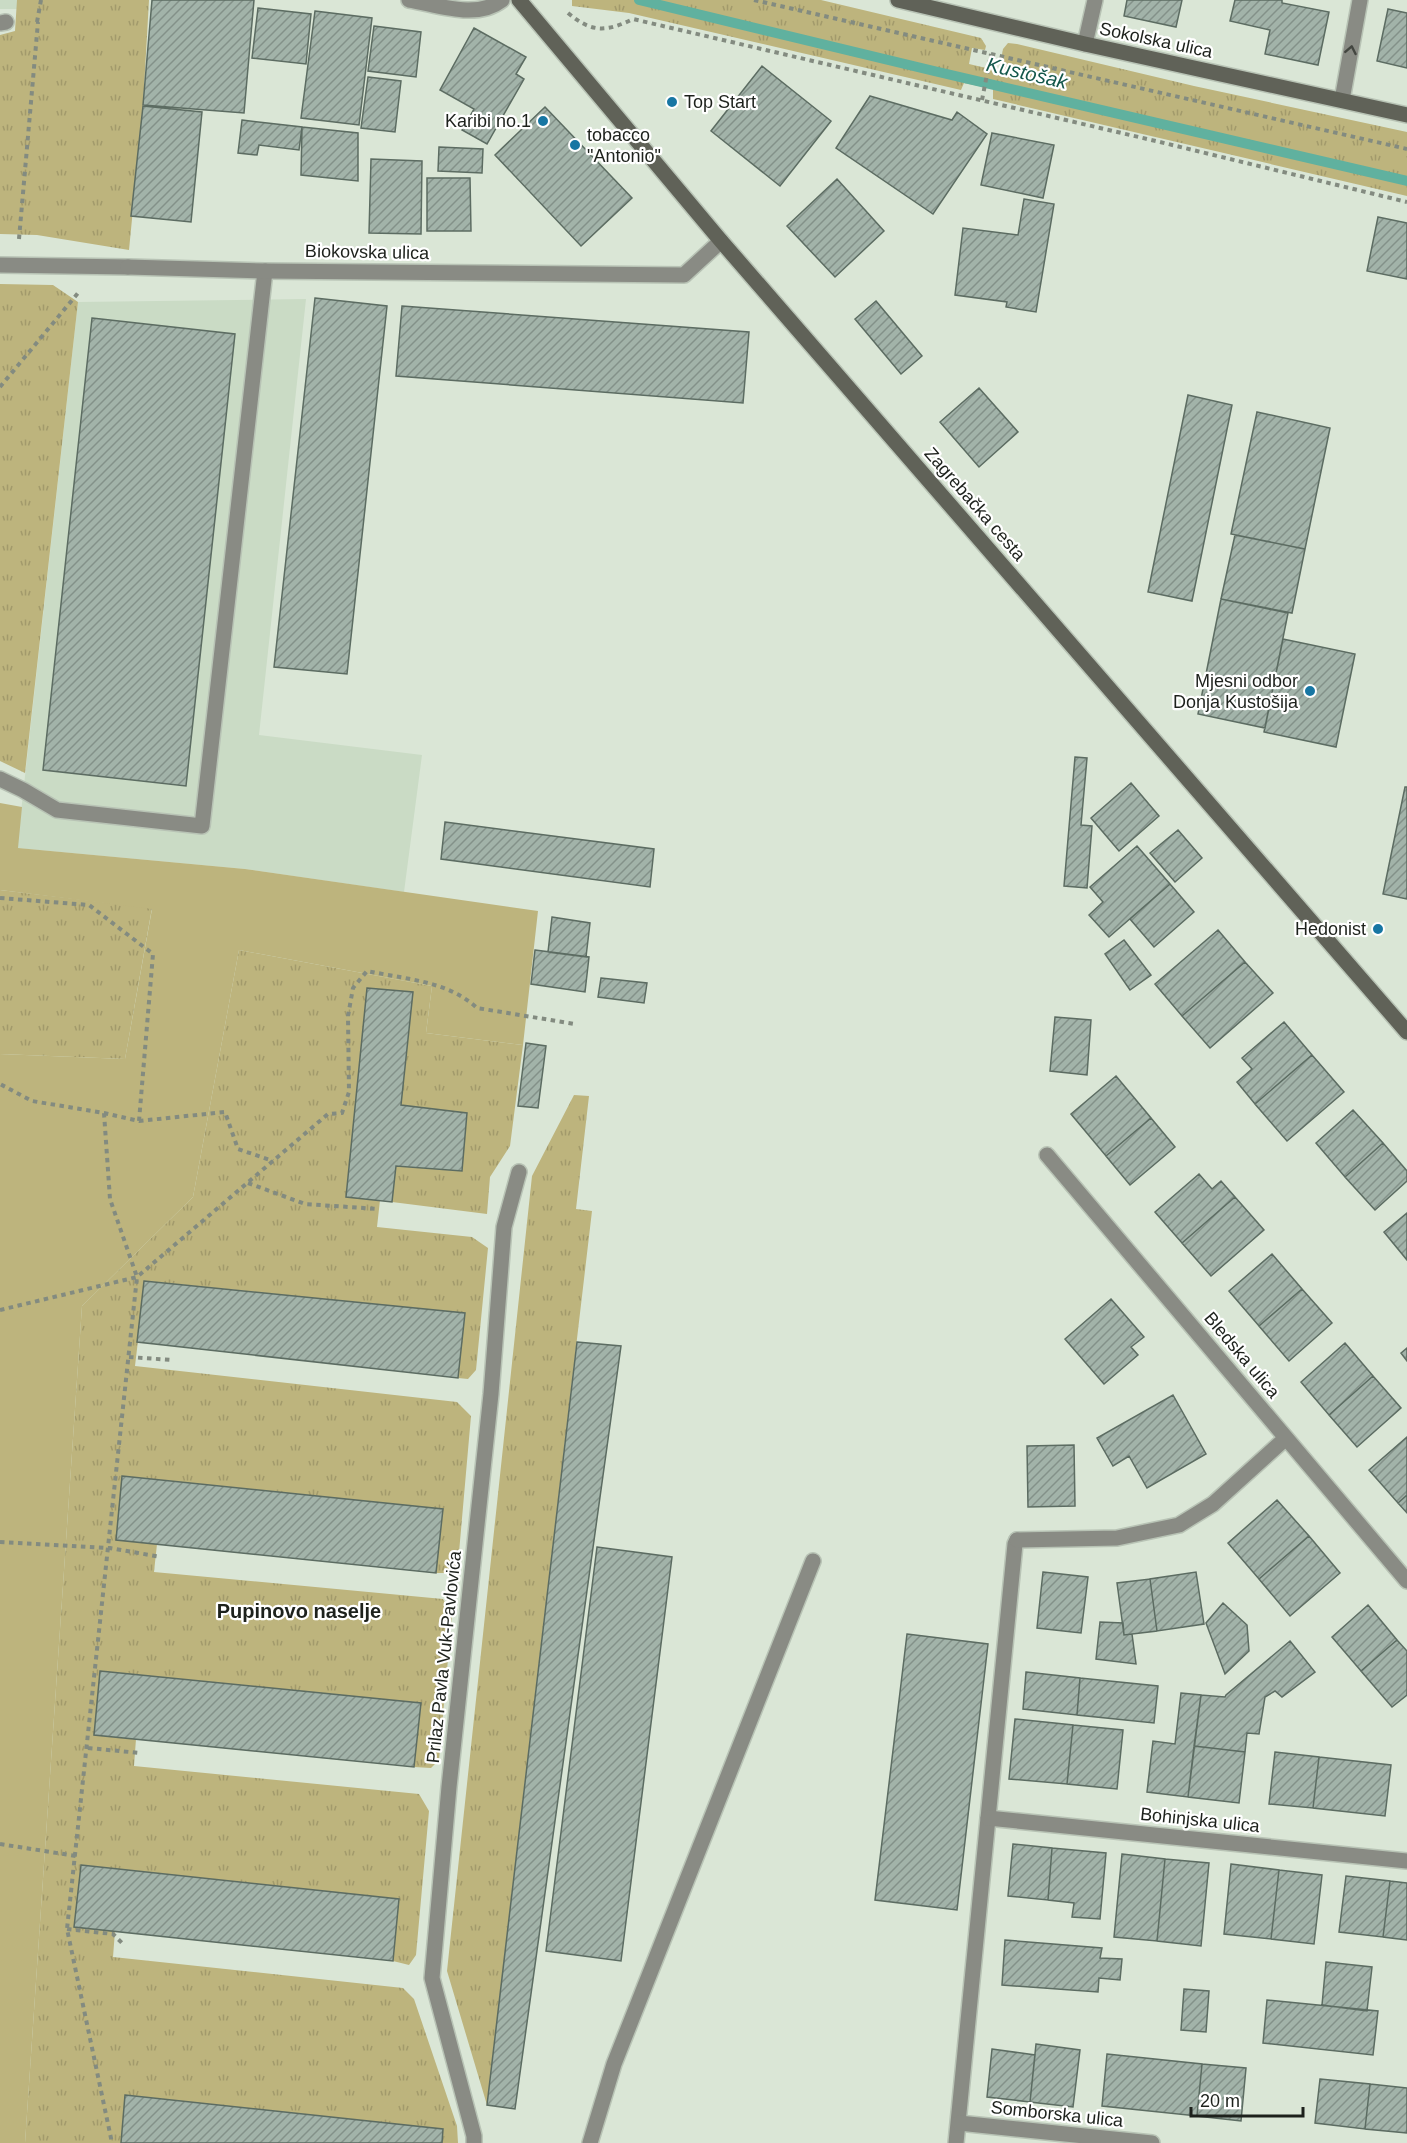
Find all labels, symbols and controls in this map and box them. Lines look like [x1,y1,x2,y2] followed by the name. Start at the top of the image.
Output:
[1098,18,1215,62] street label: Sokolska ulica
[1344,45,1357,55] one-way arrow
[984,53,1071,93] water label: Kustošak
[684,92,756,112] place label: Top Start
[665,95,679,109] marker: Top Start
[445,111,531,131] place label: Karibi no.1
[536,114,550,128] marker: Karibi no.1
[587,125,661,166] place label: tobacco "Antonio"
[568,138,582,152] marker: tobacco "Antonio"
[305,241,430,263] street label: Biokovska ulica
[921,443,1030,565] street label: Zagrebačka cesta
[1173,671,1299,712] place label: Mjesni odbor Donja Kustošija
[1303,684,1317,698] marker: Mjesni odbor Donja Kustošija
[1295,919,1366,939] place label: Hedonist
[1371,922,1385,936] marker: Hedonist
[1200,1308,1284,1403] street label: Bledska ulica
[423,1549,465,1764] street label: Prilaz Pavla Vuk-Pavlovića
[217,1600,381,1622] district label: Pupinovo naselje
[1139,1804,1262,1836] street label: Bohinjska ulica
[1191,2080,1304,2118] scale bar
[1200,2091,1240,2111] text: 20 m
[990,2097,1125,2131] street label: Somborska ulica

